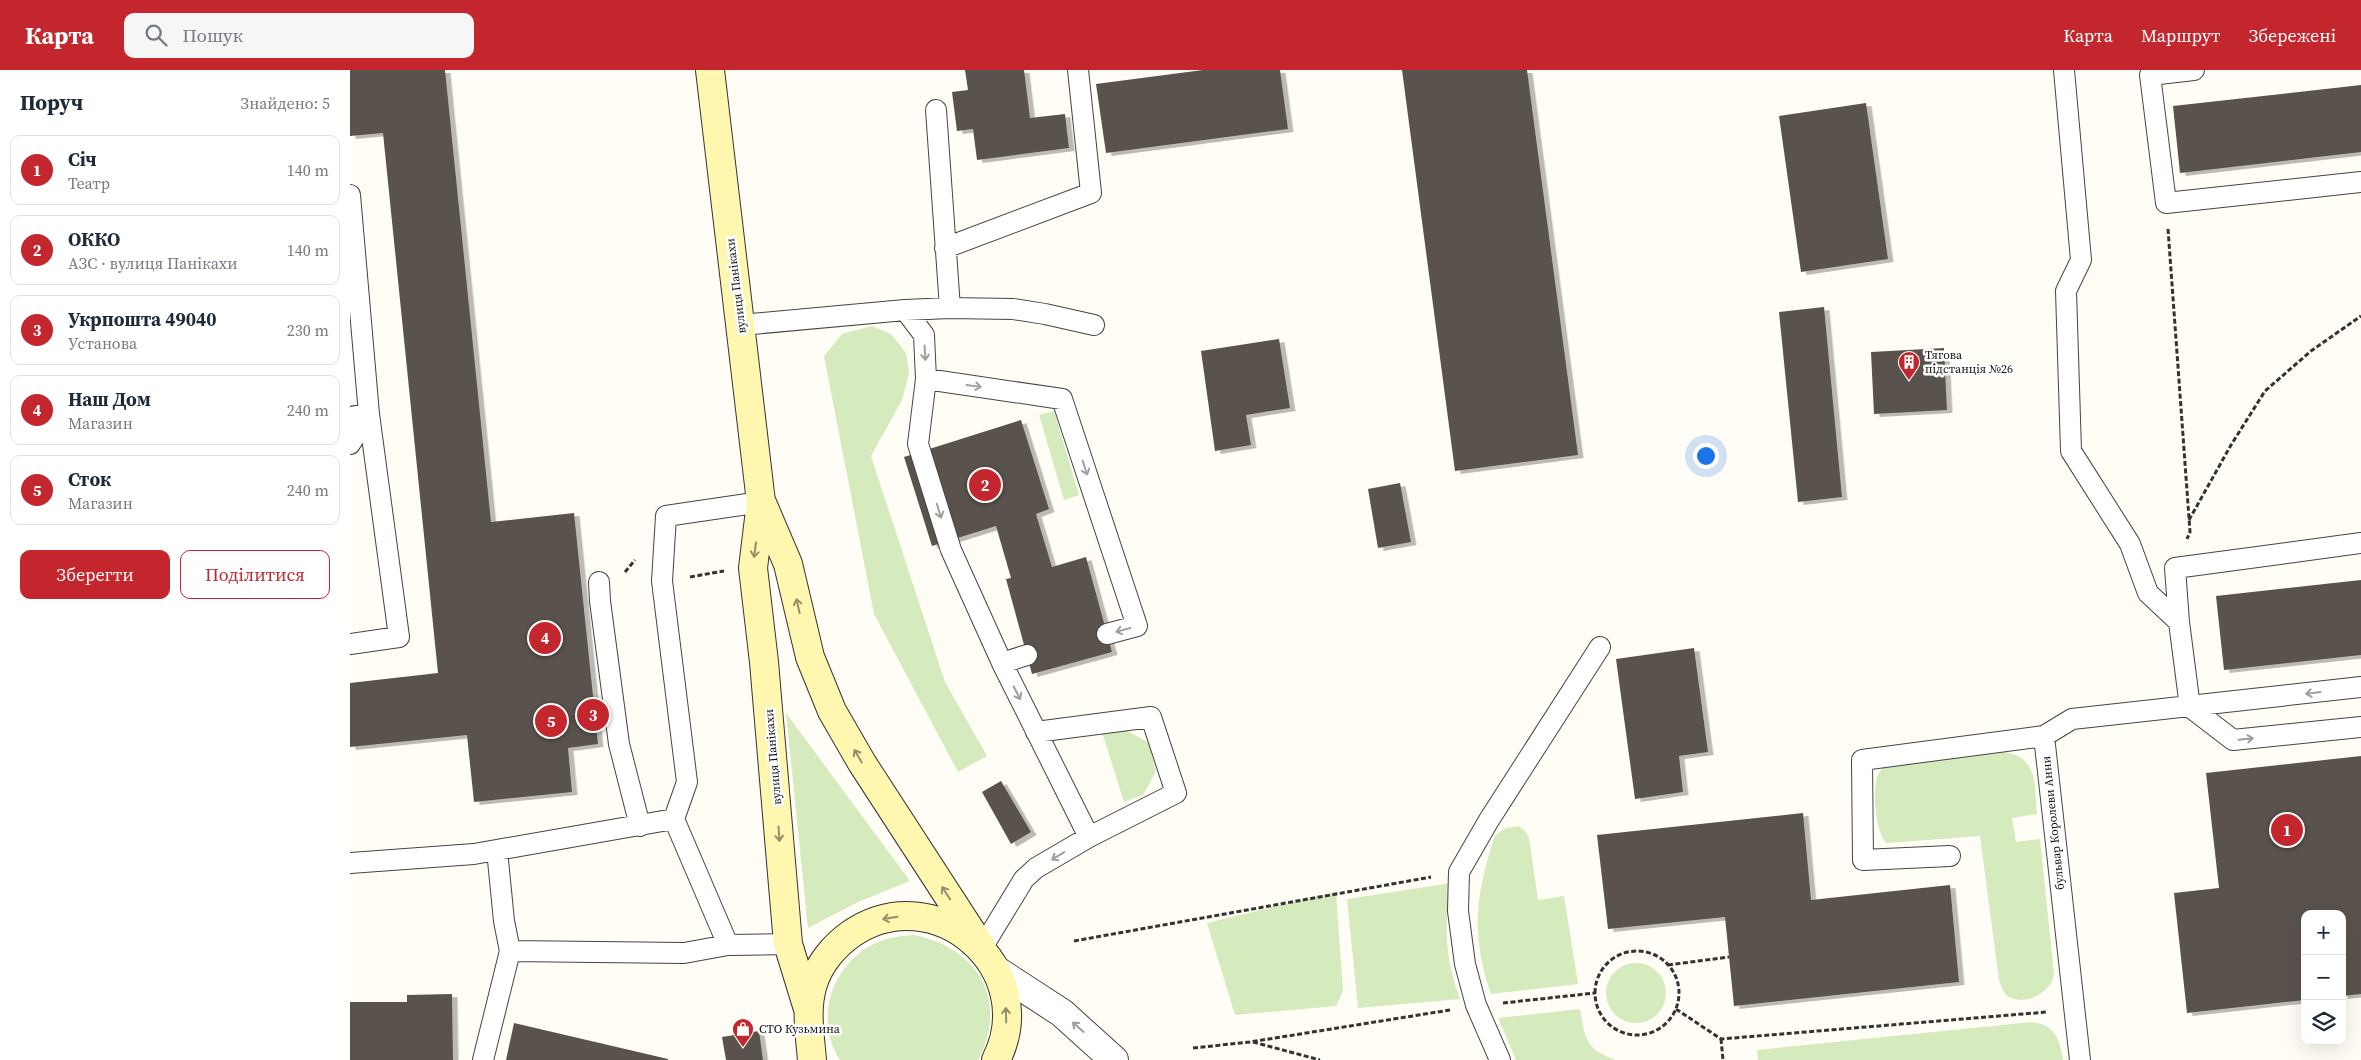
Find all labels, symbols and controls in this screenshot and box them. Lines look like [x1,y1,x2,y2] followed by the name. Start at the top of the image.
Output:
[124,13,474,58] search box
[25,19,94,52] text: Карта
[142,21,170,49] icon: search
[182,22,243,48] text: Пошук
[2063,23,2113,48] text: Карта
[2141,23,2220,48] text: Маршрут
[2248,23,2336,48] text: Збережені
[20,88,83,117] text: Поруч
[240,92,330,114] text: Знайдено: 5
[68,146,97,172] text: Січ
[33,159,41,181] text: 1
[287,159,329,181] text: 140 m
[68,172,110,194] text: Театр
[68,226,120,252] text: ОККО
[722,237,750,335] street label: вулиця Панікахи
[33,239,41,261] text: 2
[287,239,329,261] text: 140 m
[68,252,238,274] text: АЗС · вулиця Панікахи
[68,306,217,332] text: Укрпошта 49040
[33,319,41,341] text: 3
[287,319,329,341] text: 230 m
[68,332,137,354] text: Установа
[920,344,929,360] one-way arrow
[1925,347,2013,377] place label: Тягова пiдстанцiя №26
[1897,350,1921,381] building icon: Тягова пiдстанцiя №26
[966,381,982,391] one-way arrow
[68,386,151,412] text: Наш Дом
[33,399,41,421] text: 4
[287,399,329,421] text: 240 m
[68,412,133,434] text: Магазин
[1693,443,1719,469] your location
[1081,460,1090,476] one-way arrow
[68,466,111,492] text: Сток
[969,466,1001,504] pin: 2
[33,479,41,501] text: 5
[287,479,329,501] text: 240 m
[68,492,133,514] text: Магазин
[935,503,945,519] one-way arrow
[750,542,760,558] one-way arrow
[20,550,170,599] button: Зберегти
[180,550,330,599] button: Поділитися
[793,599,802,615] one-way arrow
[529,619,561,657] pin: 4
[1115,625,1131,635] one-way arrow
[1012,685,1022,700] one-way arrow
[2305,688,2321,698] one-way arrow
[577,696,609,734] pin: 3
[535,702,567,740] pin: 5
[761,708,785,805] street label: вулиця Панікахи
[2237,734,2253,743] one-way arrow
[853,749,863,763] one-way arrow
[2038,755,2068,891] street label: бульвар Королеви Анни
[2271,811,2303,849] pin: 1
[774,826,784,842] one-way arrow
[1051,851,1065,861] one-way arrow
[941,886,951,900] one-way arrow
[2301,910,2346,1045] map controls
[2301,910,2346,955] button: +
[882,914,898,924] one-way arrow
[2301,955,2346,1000] button: −
[2301,1000,2346,1045] button: layers
[1002,1007,1011,1023] one-way arrow
[731,1017,755,1048] shop icon: СТО Кузьмина
[759,1021,841,1037] place label: СТО Кузьмина
[1071,1022,1084,1033] one-way arrow

